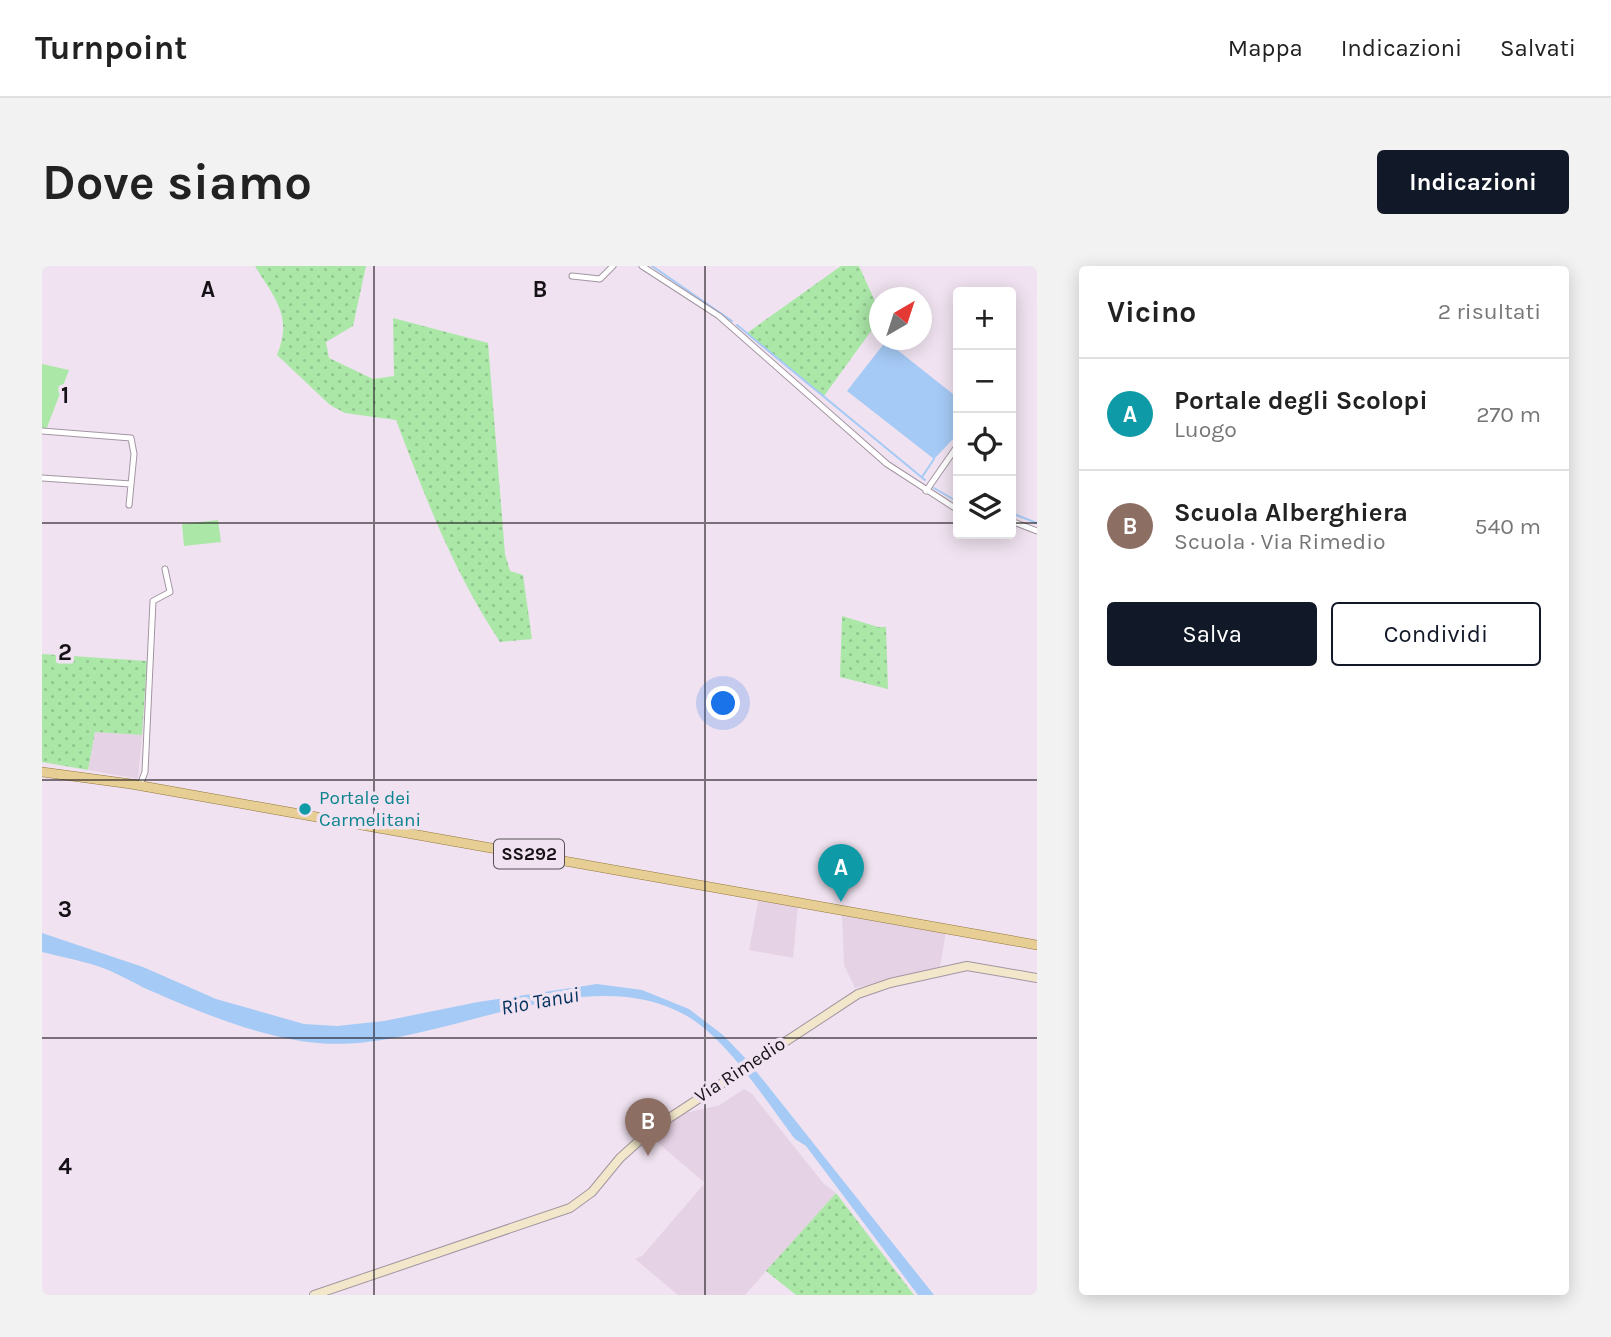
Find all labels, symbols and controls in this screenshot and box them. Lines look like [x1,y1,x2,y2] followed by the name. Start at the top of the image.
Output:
[35,29,187,67] text: Turnpoint
[1228,34,1303,62] text: Mappa
[1341,34,1462,62] text: Indicazioni
[1500,34,1576,62] text: Salvati
[1377,150,1569,214] button: Indicazioni
[42,154,312,211] text: Dove siamo
[201,276,215,303] text: A
[533,276,547,303] text: B
[869,287,932,350] north arrow
[953,287,1016,539] map controls
[953,287,1016,350] button: +
[1107,294,1196,330] text: Vicino
[1438,298,1541,325] text: 2 risultati
[953,350,1016,413] button: −
[61,382,69,409] text: 1
[1174,385,1428,416] text: Portale degli Scolopi
[1123,401,1137,428] text: A
[1476,401,1541,428] text: 270 m
[953,413,1016,476] button: locate
[1174,416,1237,443] text: Luogo
[953,476,1016,539] button: layers
[1174,497,1408,528] text: Scuola Alberghiera
[1123,513,1137,540] text: B
[1475,513,1541,540] text: 540 m
[1174,528,1386,555] text: Scuola · Via Rimedio
[1107,602,1317,666] button: Salva
[1331,602,1541,666] button: Condividi
[58,639,72,666] text: 2
[706,686,740,720] your location
[319,787,421,831] place label: Portale dei Carmelitani
[297,801,313,817] marker: Portale dei Carmelitani
[494,840,564,868] road number: SS292
[818,844,864,902] pin: A
[58,896,72,923] text: 3
[499,982,581,1020] water label: Rio Tanui
[691,1033,789,1107] street label: Via Rimedio
[625,1098,671,1156] pin: B
[58,1153,72,1180] text: 4

